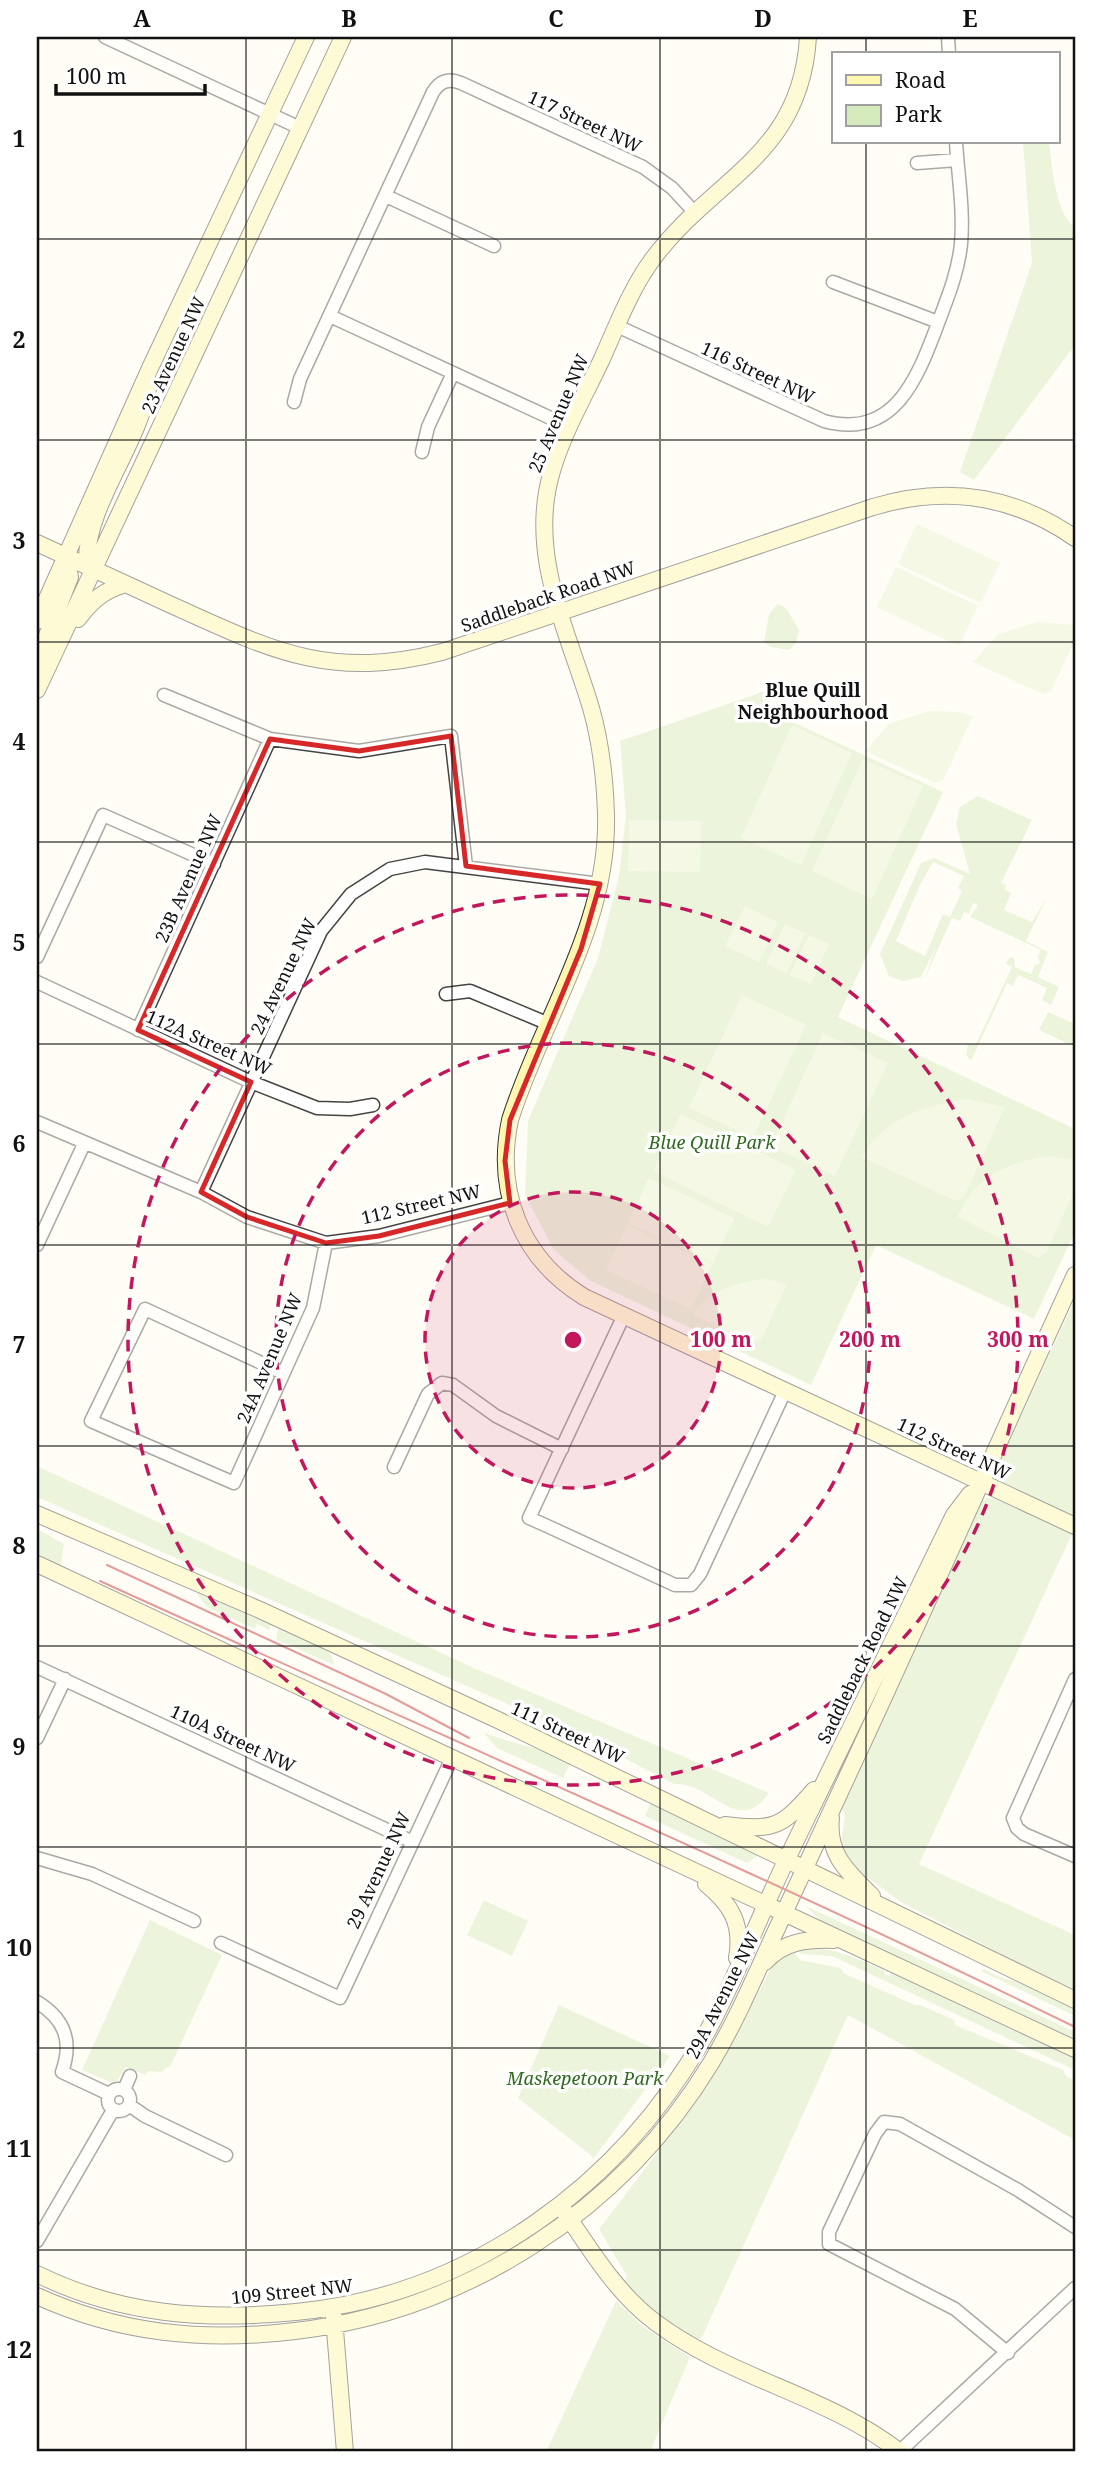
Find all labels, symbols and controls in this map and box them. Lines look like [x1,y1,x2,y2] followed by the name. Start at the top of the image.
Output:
[133,2,151,34] text: A
[341,2,357,34] text: B
[548,2,564,34] text: C
[754,2,772,34] text: D
[962,2,978,34] text: E
[56,52,205,96] scale bar
[832,52,1060,144] legend
[66,62,127,90] text: 100 m
[895,66,946,94] text: Road
[524,84,646,158] street label: 117 Street NW
[895,100,942,128] text: Park
[13,122,26,154] text: 1
[135,293,211,417] street label: 23 Avenue NW
[13,323,26,355] text: 2
[697,335,819,409] street label: 116 Street NW
[522,350,594,476] street label: 25 Avenue NW
[13,524,26,556] text: 3
[458,555,639,637] street label: Saddleback Road NW
[738,677,889,725] district label: Blue Quill Neighbourhood
[13,725,26,757] text: 4
[149,810,227,946] street label: 23B Avenue NW
[245,914,322,1038] street label: 24 Avenue NW
[13,926,26,958] text: 5
[142,1004,276,1080] street label: 112A Street NW
[13,1127,26,1159] text: 6
[647,1130,776,1154] park label: Blue Quill Park
[359,1179,483,1229] street label: 112 Street NW
[231,1289,307,1427] street label: 24A Avenue NW
[690,1325,752,1353] text: 100 m
[839,1325,901,1353] text: 200 m
[987,1325,1049,1353] text: 300 m
[13,1328,26,1360] text: 7
[561,1328,585,1352] centre of rings
[893,1411,1015,1485] street label: 112 Street NW
[13,1529,26,1561] text: 8
[811,1572,913,1748] street label: Saddleback Road NW
[507,1695,629,1769] street label: 111 Street NW
[167,1699,299,1777] street label: 110A Street NW
[13,1730,26,1762] text: 9
[340,1808,416,1932] street label: 29 Avenue NW
[680,1927,764,2062] street label: 29A Avenue NW
[6,1931,32,1963] text: 10
[506,2066,664,2090] park label: Maskepetoon Park
[6,2132,32,2164] text: 11
[230,2273,354,2309] street label: 109 Street NW
[6,2333,32,2365] text: 12

